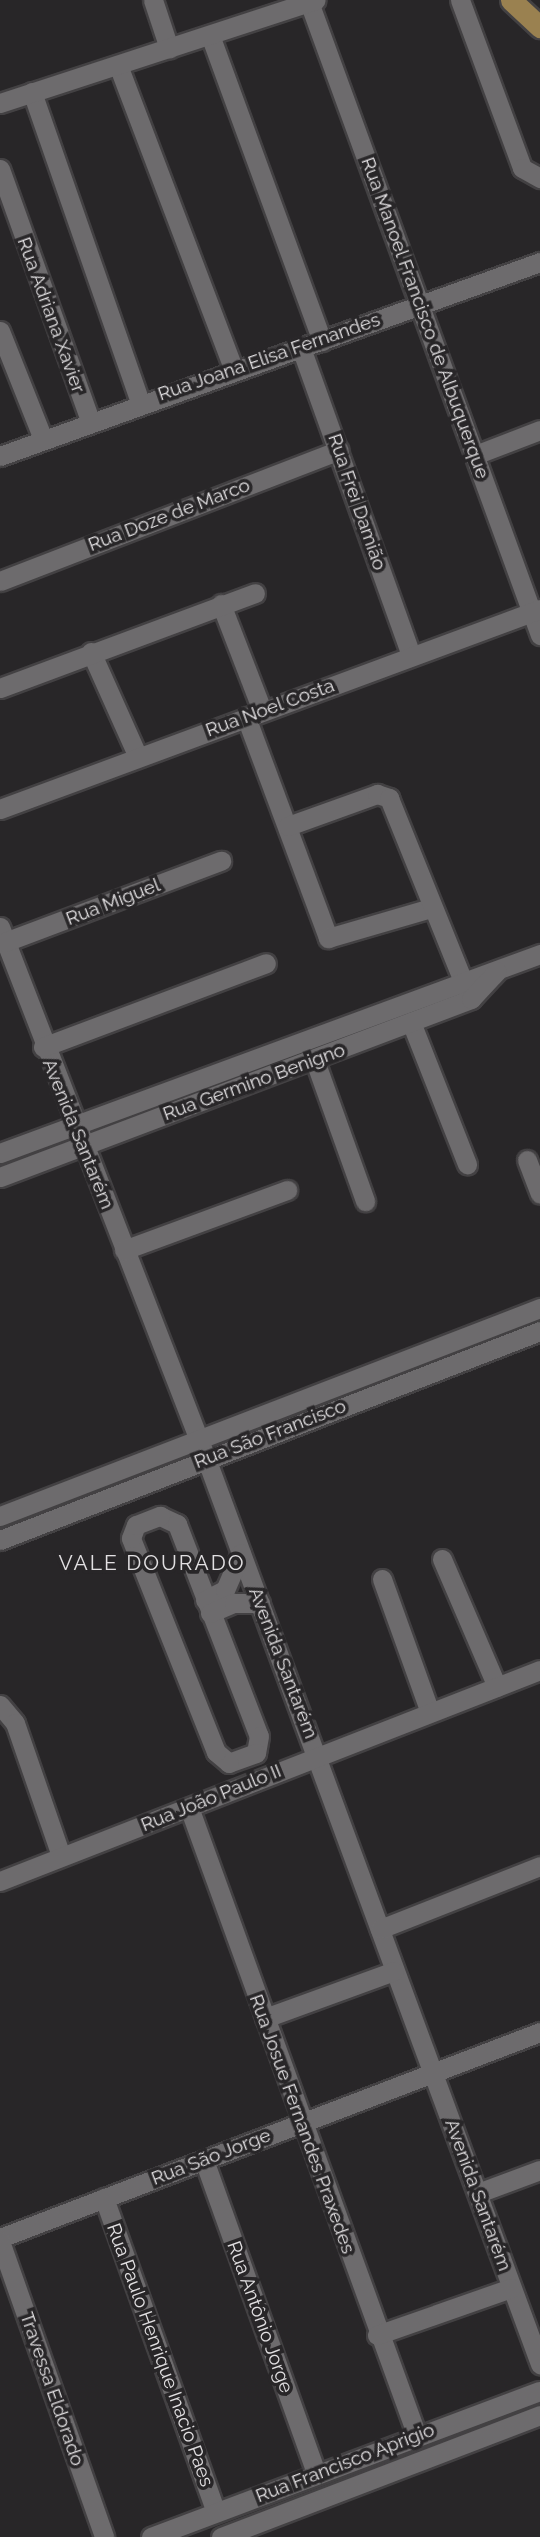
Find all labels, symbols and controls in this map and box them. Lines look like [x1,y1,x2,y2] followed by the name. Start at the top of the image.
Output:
[356,154,494,482] street label: Rua Manoel Francisco de Albuquerque
[12,234,90,396] street label: Rua Adriana Xavier
[155,308,383,406] street label: Rua Joana Elisa Fernandes
[323,431,391,573] street label: Rua Frei Damião
[85,474,253,556] street label: Rua Doze de Marco
[202,674,338,742] street label: Rua Noel Costa
[63,874,163,930] street label: Rua Miguel
[160,1038,348,1126] street label: Rua Germino Benigno
[37,1056,119,1212] street label: Avenida Santarém
[191,1395,349,1473] street label: Rua São Francisco
[60,1550,244,1576] district label: VALE DOURADO
[244,1584,322,1742] street label: Avenida Santarém
[137,1759,285,1837] street label: Rua João Paulo II
[244,1991,360,2257] street label: Rua Josue Fernandes Praxedes
[440,2116,516,2274] street label: Avenida Santarém
[148,2124,274,2190] street label: Rua São Jorge
[102,2220,218,2490] street label: Rua Paulo Henrique Inacio Paes
[222,2237,298,2397] street label: Rua Antônio Jorge
[15,2309,89,2469] street label: Travessa Eldorado
[252,2418,438,2508] street label: Rua Francisco Aprigio

